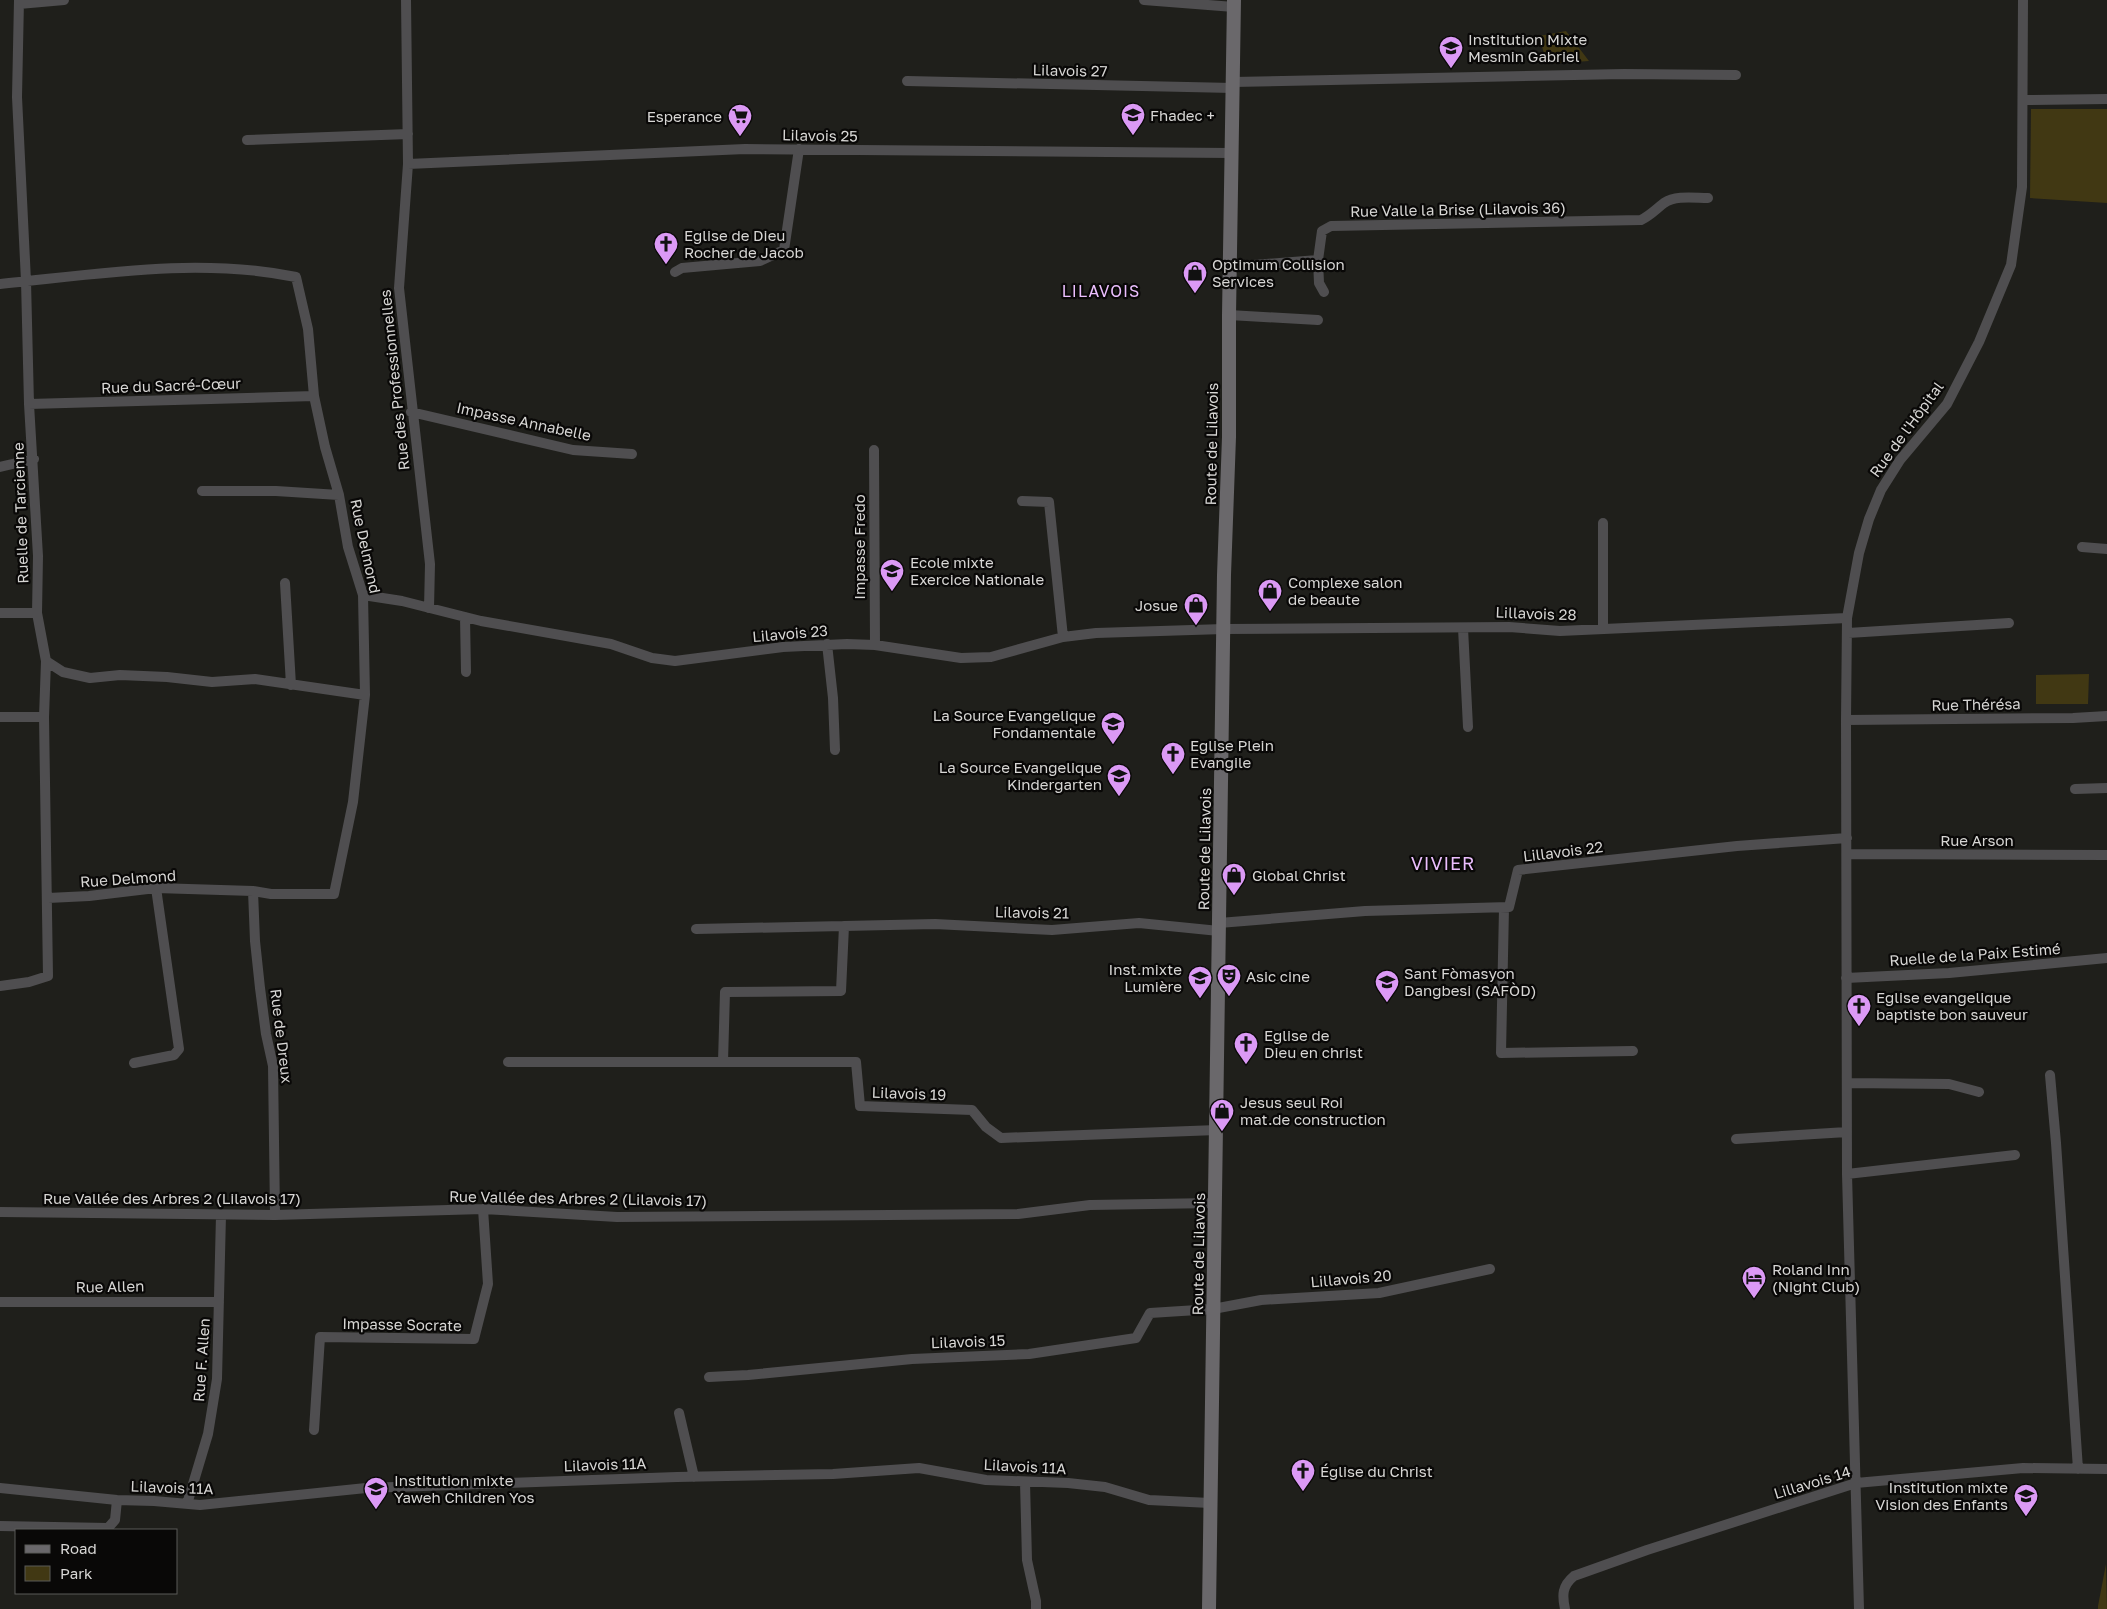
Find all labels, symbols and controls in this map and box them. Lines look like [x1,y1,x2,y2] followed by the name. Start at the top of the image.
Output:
[1468,30,1587,65] place label: Institution Mixte Mesmin Gabriel
[1438,35,1464,69] school or university icon: Institution Mixte Mesmin Gabriel
[1032,60,1108,80] street label: Lilavois 27
[1120,102,1146,136] school or university icon: Fhadec +
[727,103,753,137] supermarket icon: Esperance
[1150,106,1215,124] place label: Fhadec +
[647,107,722,125] place label: Esperance
[782,125,858,145] street label: Lilavois 25
[1350,198,1566,220] street label: Rue Valle la Brise (Lilavois 36)
[684,226,804,261] place label: Eglise de Dieu Rocher de Jacob
[653,231,679,265] church icon: Eglise de Dieu Rocher de Jacob
[1212,255,1345,290] place label: Optimum Collision Services
[1182,260,1208,294] shop icon: Optimum Collision Services
[1062,281,1140,301] district label: LILAVOIS
[376,289,412,471] street label: Rue des Professionnelles
[101,374,241,396] street label: Rue du Sacré-Cœur
[1865,378,1947,480] street label: Rue de l'Hôpital
[1201,382,1221,506] street label: Route de Lilavois
[455,398,593,444] street label: Impasse Annabelle
[9,442,31,584] street label: Ruelle de Tarcienne
[850,494,868,600] street label: Impasse Fredo
[347,497,385,595] street label: Rue Delmond
[910,553,1044,588] place label: Ecole mixte Exercice Nationale
[879,558,905,592] school or university icon: Ecole mixte Exercice Nationale
[1288,573,1402,608] place label: Complexe salon de beaute
[1257,578,1283,612] shop icon: Complexe salon de beaute
[1183,592,1209,626] shop icon: Josue
[1135,596,1178,614] place label: Josue
[1495,603,1577,623] street label: Lillavois 28
[751,621,829,645] street label: Lilavois 23
[1931,694,2021,714] street label: Rue Thérésa
[933,706,1096,741] place label: La Source Evangelique Fondamentale
[1100,711,1126,745] school or university icon: La Source Evangelique Fondamentale
[1190,736,1274,771] place label: Eglise Plein Evangile
[1160,741,1186,775] church icon: Eglise Plein Evangile
[939,758,1102,793] place label: La Source Evangelique Kindergarten
[1106,763,1132,797] school or university icon: La Source Evangelique Kindergarten
[1194,787,1214,911] street label: Route de Lilavois
[1940,831,2014,849] street label: Rue Arson
[1522,837,1604,865] street label: Lillavois 22
[1411,852,1475,874] district label: VIVIER
[1221,862,1247,896] shop icon: Global Christ
[79,866,177,890] street label: Rue Delmond
[1252,866,1346,884] place label: Global Christ
[995,902,1069,922] street label: Lilavois 21
[1889,939,2061,969] street label: Ruelle de la Paix Estimé
[1109,960,1182,995] place label: Inst.mixte Lumière
[1216,963,1242,997] theatre icon: Asic cine
[1404,964,1536,999] place label: Sant Fòmasyon Dangbesi (SAFÒD)
[1187,965,1213,999] school or university icon: Inst.mixte Lumière
[1246,967,1310,985] place label: Asic cine
[1374,969,1400,1003] school or university icon: Sant Fòmasyon Dangbesi (SAFÒD)
[267,988,297,1084] street label: Rue de Dreux
[1876,988,2028,1023] place label: Eglise evangelique baptiste bon sauveur
[1846,993,1872,1027] church icon: Eglise evangelique baptiste bon sauveur
[1264,1026,1363,1061] place label: Eglise de Dieu en christ
[1233,1031,1259,1065] church icon: Eglise de Dieu en christ
[871,1083,947,1103] street label: Lilavois 19
[1240,1093,1386,1128] place label: Jesus seul Roi mat.de construction
[1209,1098,1235,1132] shop icon: Jesus seul Roi mat.de construction
[449,1187,707,1209] street label: Rue Vallée des Arbres 2 (Lilavois 17)
[43,1189,301,1207] street label: Rue Vallée des Arbres 2 (Lilavois 17)
[1188,1192,1208,1316] street label: Route de Lilavois
[1772,1260,1860,1295] place label: Roland Inn (Night Club)
[1310,1265,1392,1291] street label: Lillavois 20
[1741,1265,1767,1299] hotel icon: Roland Inn (Night Club)
[76,1276,144,1296] street label: Rue Allen
[342,1314,462,1334] street label: Impasse Socrate
[189,1318,213,1402] street label: Rue F. Allen
[931,1331,1005,1351] street label: Lilavois 15
[563,1454,647,1474] street label: Lilavois 11A
[983,1455,1067,1477] street label: Lilavois 11A
[1290,1458,1316,1492] church icon: Église du Christ
[1320,1462,1433,1480] place label: Église du Christ
[1771,1462,1853,1502] street label: Lillavois 14
[394,1471,534,1506] place label: Institution mixte Yaweh Children Yos
[363,1476,389,1510] school or university icon: Institution mixte Yaweh Children Yos
[130,1477,214,1497] street label: Lilavois 11A
[1875,1478,2008,1513] place label: Institution mixte Vision des Enfants
[2013,1483,2039,1517] school or university icon: Institution mixte Vision des Enfants
[15,1529,178,1594] legend
[60,1539,97,1557] text: Road
[60,1564,93,1582] text: Park

